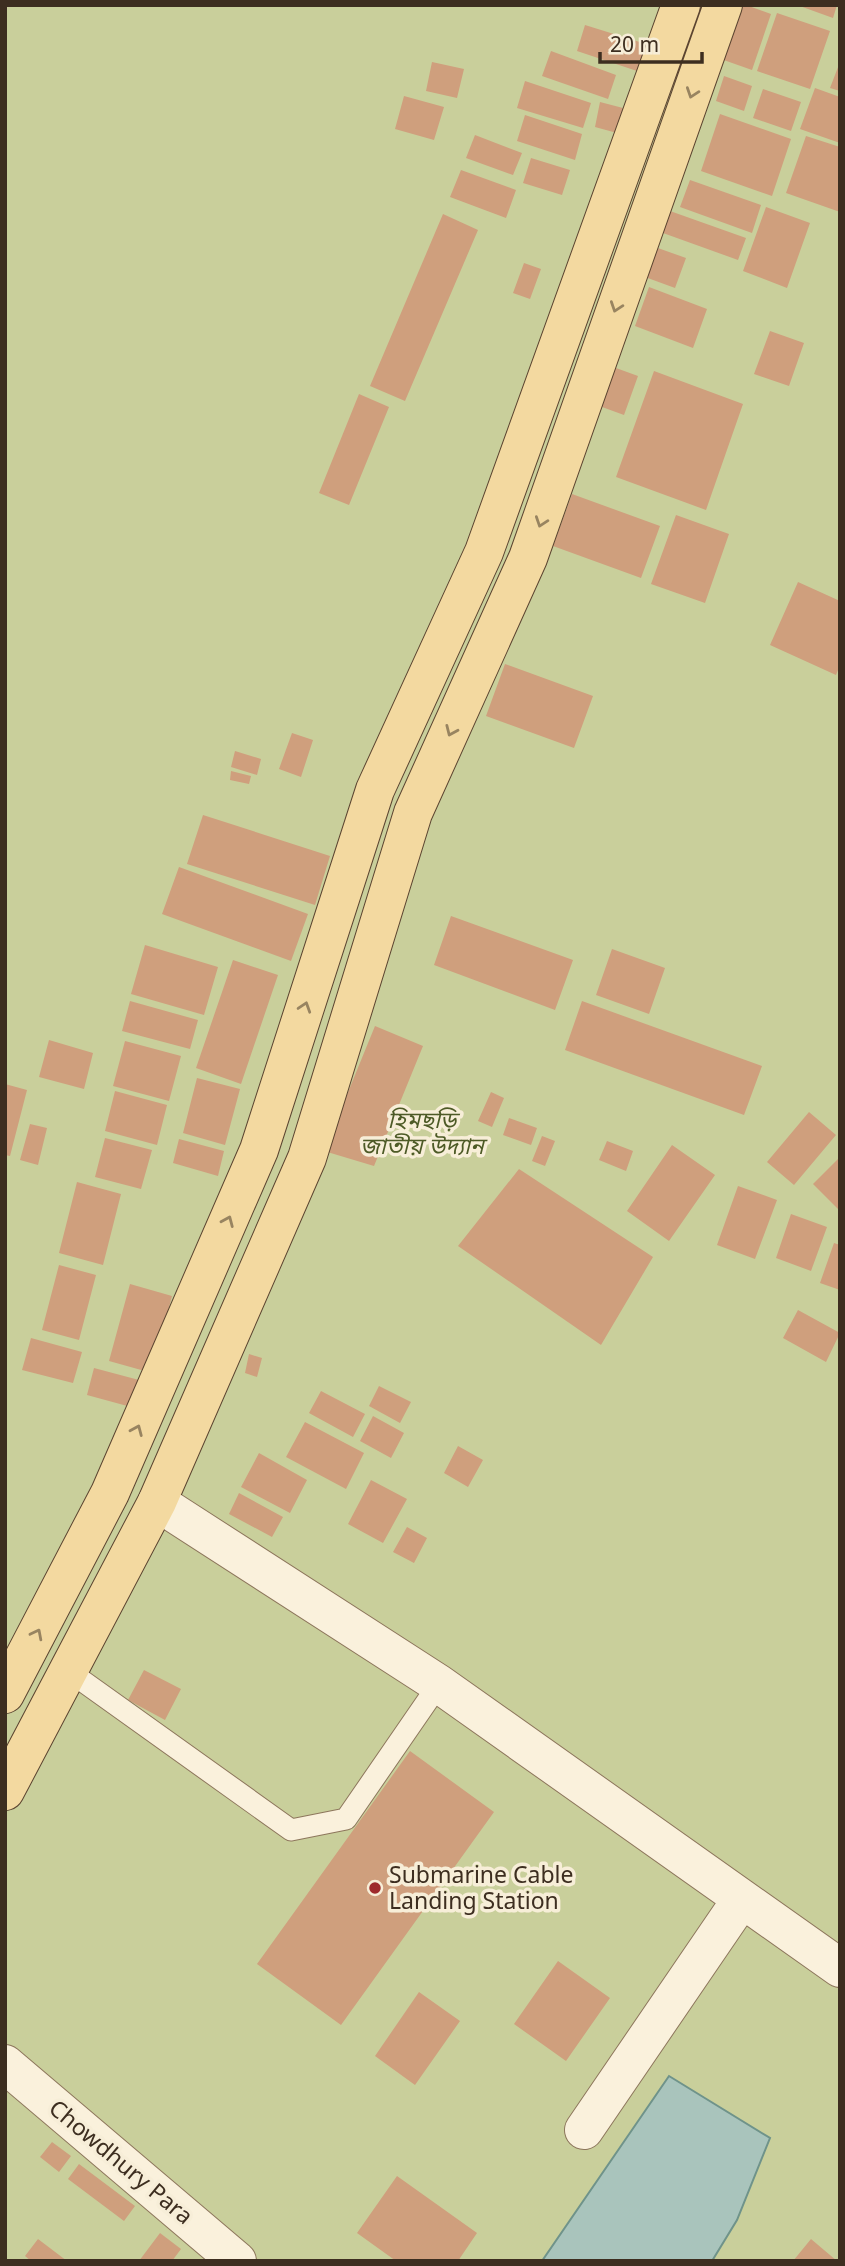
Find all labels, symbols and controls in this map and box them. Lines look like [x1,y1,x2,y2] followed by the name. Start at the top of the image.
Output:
[600,21,702,65] scale bar
[610,33,659,61] text: 20 m
[686,86,700,98] one-way arrow
[610,301,624,313] one-way arrow
[535,515,549,527] one-way arrow
[445,723,459,736] one-way arrow
[297,1002,311,1014] one-way arrow
[360,1107,488,1163] park label: হিমছড়ি জাতীয় উদ্যান
[220,1216,234,1229] one-way arrow
[129,1425,143,1437] one-way arrow
[29,1629,43,1641] one-way arrow
[389,1862,573,1918] place label: Submarine Cable Landing Station
[367,1880,383,1896] marker: Submarine Cable Landing Station
[42,2095,198,2232] street label: Chowdhury Para

